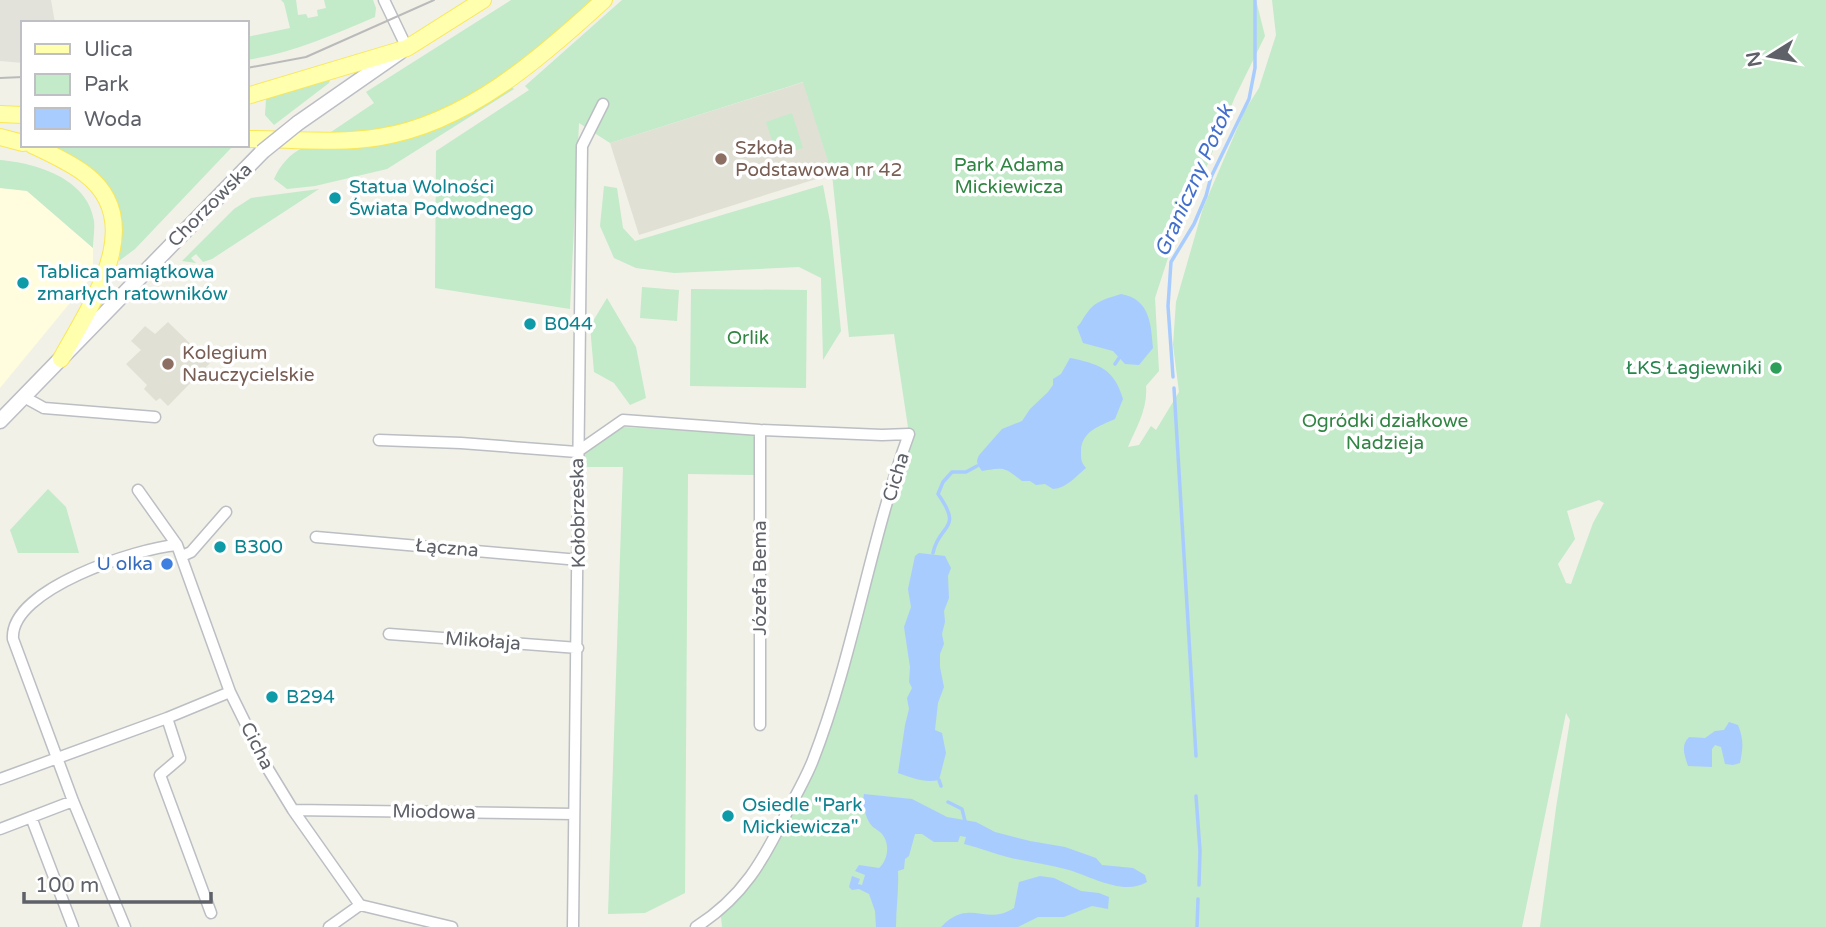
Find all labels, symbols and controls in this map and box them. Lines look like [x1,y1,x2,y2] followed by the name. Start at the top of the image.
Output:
[21,21,248,147] legend
[1735,21,1805,91] north arrow
[84,37,133,62] text: Ulica
[1742,49,1767,69] text: N
[84,72,129,97] text: Park
[1149,100,1239,261] water label: Graniczny Potok
[84,107,142,132] text: Woda
[735,137,902,181] place label: Szkoła Podstawowa nr 42
[713,151,729,167] marker: Szkoła Podstawowa nr 42
[954,154,1064,198] park label: Park Adama Mickiewicza
[164,159,256,251] street label: Chorzowska
[349,176,534,220] place label: Statua Wolności Świata Podwodnego
[327,190,343,206] marker: Statua Wolności Świata Podwodnego
[37,261,228,305] place label: Tablica pamiątkowa zmarłych ratowników
[15,275,31,291] marker: Tablica pamiątkowa zmarłych ratowników
[544,313,593,335] place label: B044
[522,316,538,332] marker: B044
[727,327,769,349] park label: Orlik
[182,342,314,386] place label: Kolegium Nauczycielskie
[160,356,176,372] marker: Kolegium Nauczycielskie
[1626,357,1762,379] place label: ŁKS Łagiewniki
[1768,360,1784,376] marker: ŁKS Łagiewniki
[1302,410,1468,454] park label: Ogródki działkowe Nadzieja
[878,450,914,504] street label: Cicha
[566,458,590,568] street label: Kołobrzeska
[749,520,771,636] street label: Józefa Bema
[414,534,480,562] street label: Łączna
[234,536,283,558] place label: B300
[212,539,228,555] marker: B300
[97,553,153,575] place label: U olka
[159,556,175,572] marker: U olka
[444,627,522,655] street label: Mikołaja
[286,686,335,708] place label: B294
[264,689,280,705] marker: B294
[236,719,278,773] street label: Cicha
[742,794,863,838] place label: Osiedle "Park Mickiewicza"
[392,800,476,824] street label: Miodowa
[720,808,736,824] marker: Osiedle "Park Mickiewicza"
[24,860,212,904] scale bar
[35,873,99,898] text: 100 m

